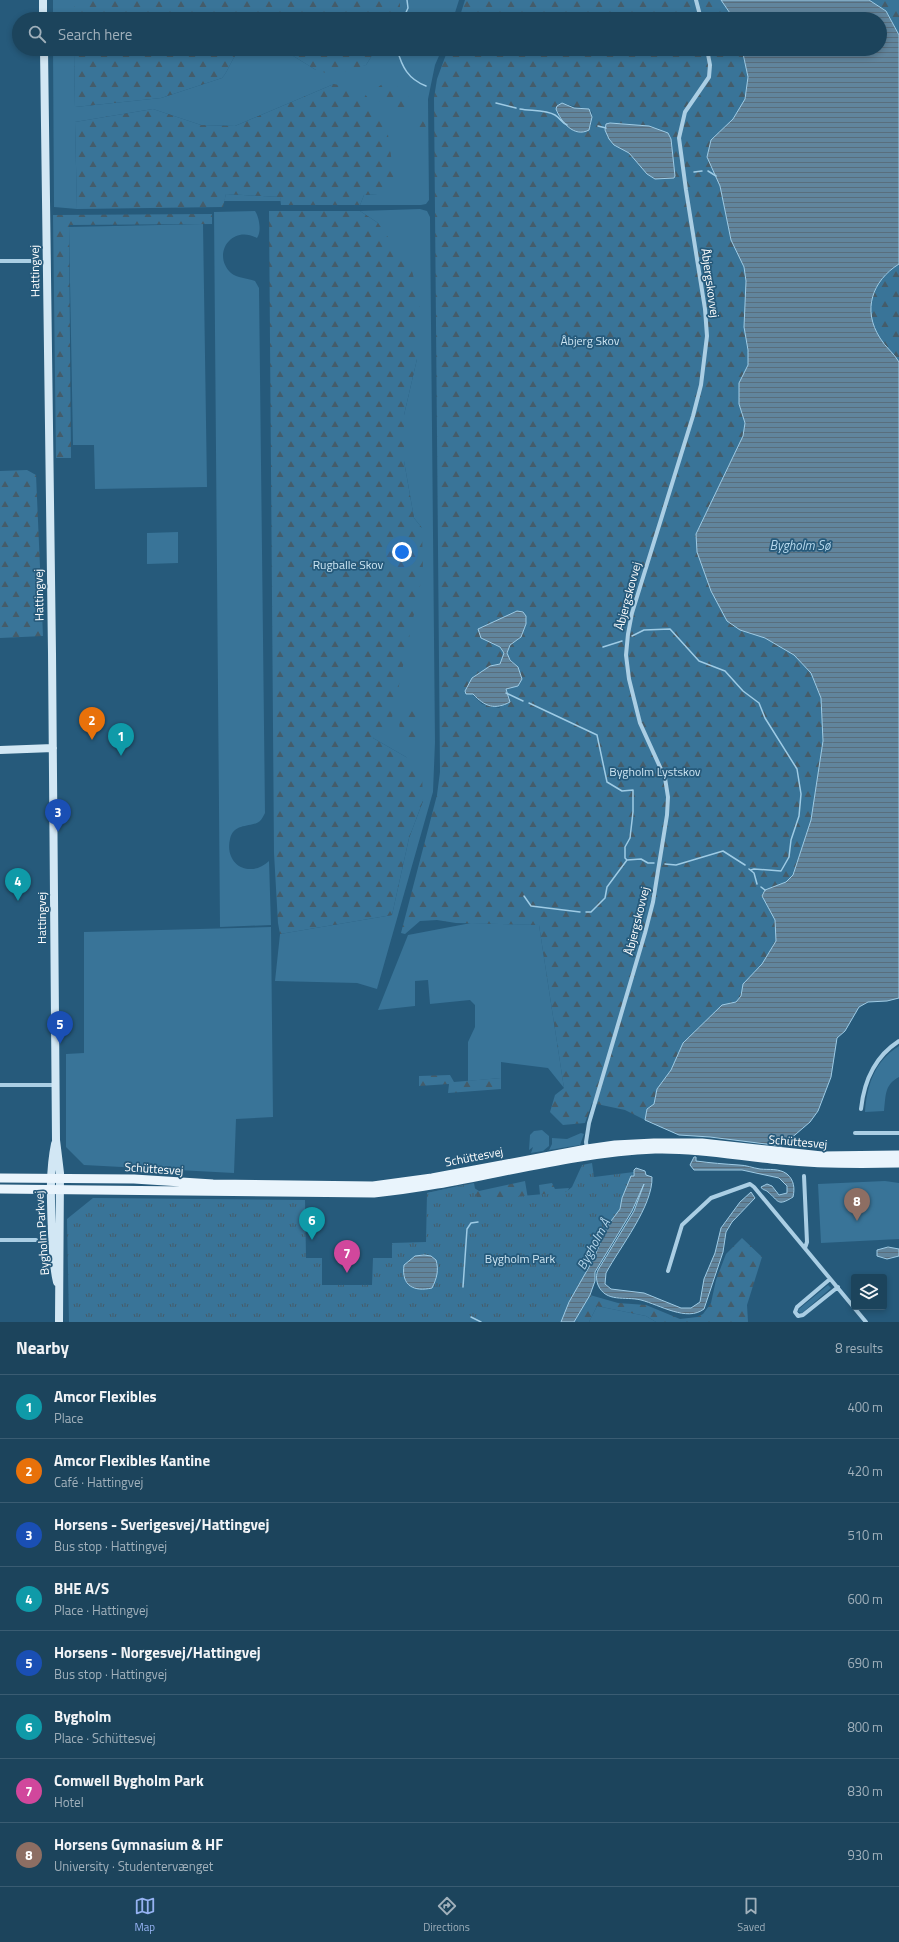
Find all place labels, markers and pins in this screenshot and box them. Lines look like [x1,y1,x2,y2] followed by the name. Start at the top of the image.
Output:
[79,707,105,740] pin: 2
[108,723,134,756] pin: 1
[45,799,71,832] pin: 3
[5,868,31,901] pin: 4
[47,1011,73,1044] pin: 5
[844,1188,870,1221] pin: 8
[299,1207,325,1240] pin: 6
[334,1240,360,1273] pin: 7

